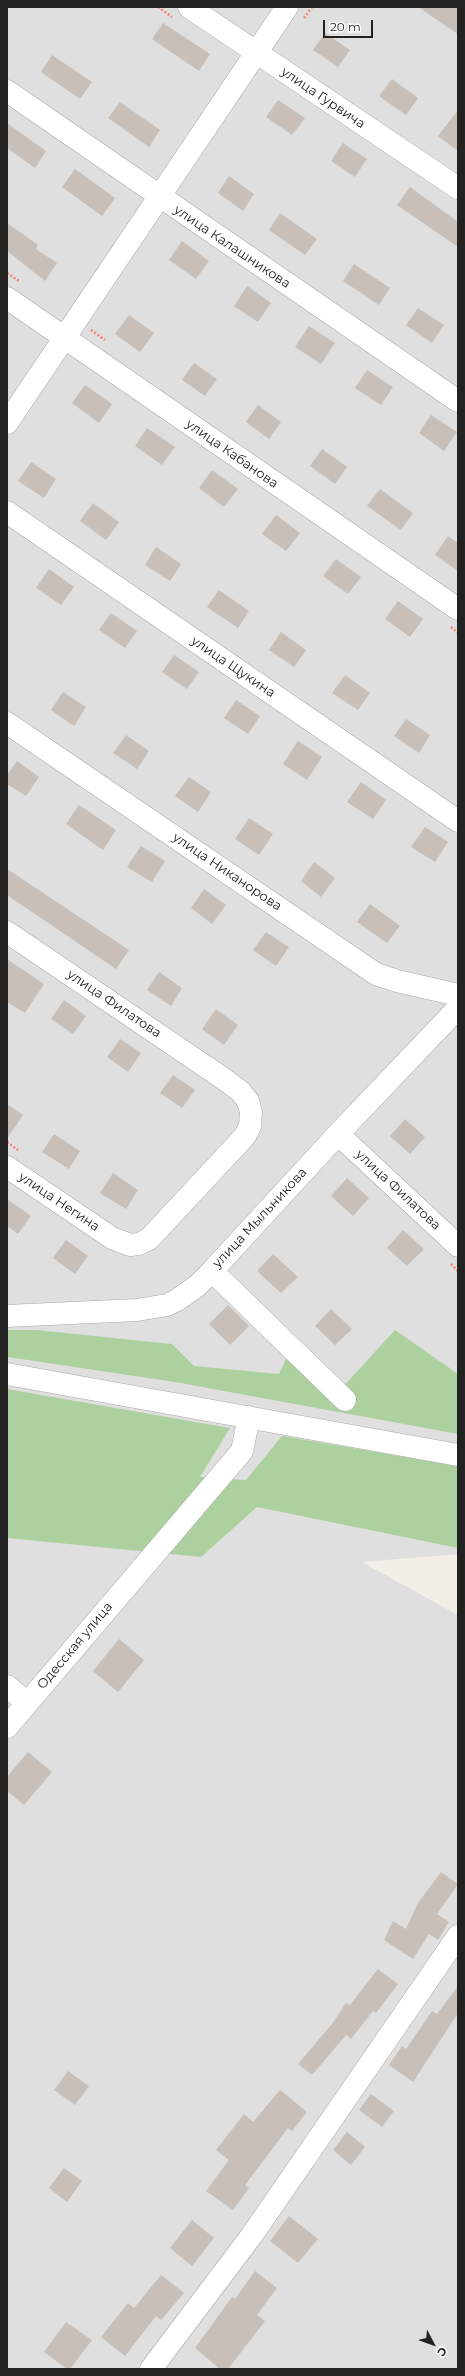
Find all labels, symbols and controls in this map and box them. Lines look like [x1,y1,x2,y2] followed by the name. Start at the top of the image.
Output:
[325,12,375,38] scale bar
[330,19,361,34] text: 20 m
[278,64,368,132] street label: улица Гурвича
[171,202,293,292] street label: улица Калашникова
[183,416,281,492] street label: улица Кабанова
[188,633,278,701] street label: улица Щукина
[169,830,285,914] street label: улица Никанорова
[64,967,164,1041] street label: улица Филатова
[352,1147,444,1233] street label: улица Филатова
[210,1165,310,1271] street label: улица Мыльникова
[16,1169,102,1235] street label: улица Негина
[34,1599,116,1693] street label: Одесская улица
[413,2324,453,2364] north arrow
[434,2344,450,2359] text: С

